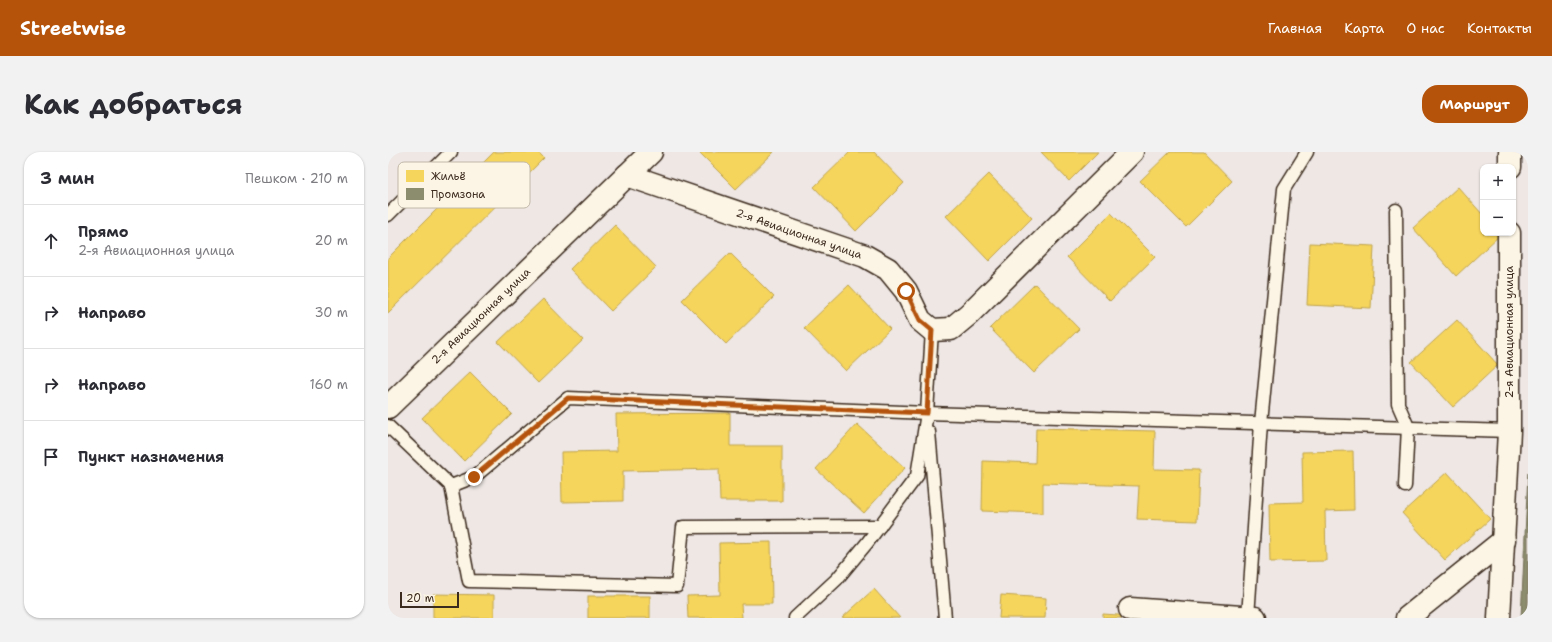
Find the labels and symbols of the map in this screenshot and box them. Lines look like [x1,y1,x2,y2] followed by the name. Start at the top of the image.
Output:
[398,162,530,208] legend
[431,169,466,184] text: Жильё
[431,187,485,202] text: Промзона
[734,205,864,263] street label: 2-я Авиационная улица
[428,265,534,367] street label: 2-я Авиационная улица
[1502,266,1517,398] street label: 2-я Авиационная улица
[897,282,915,300] route start
[465,468,483,486] route end
[400,590,459,609] scale bar

